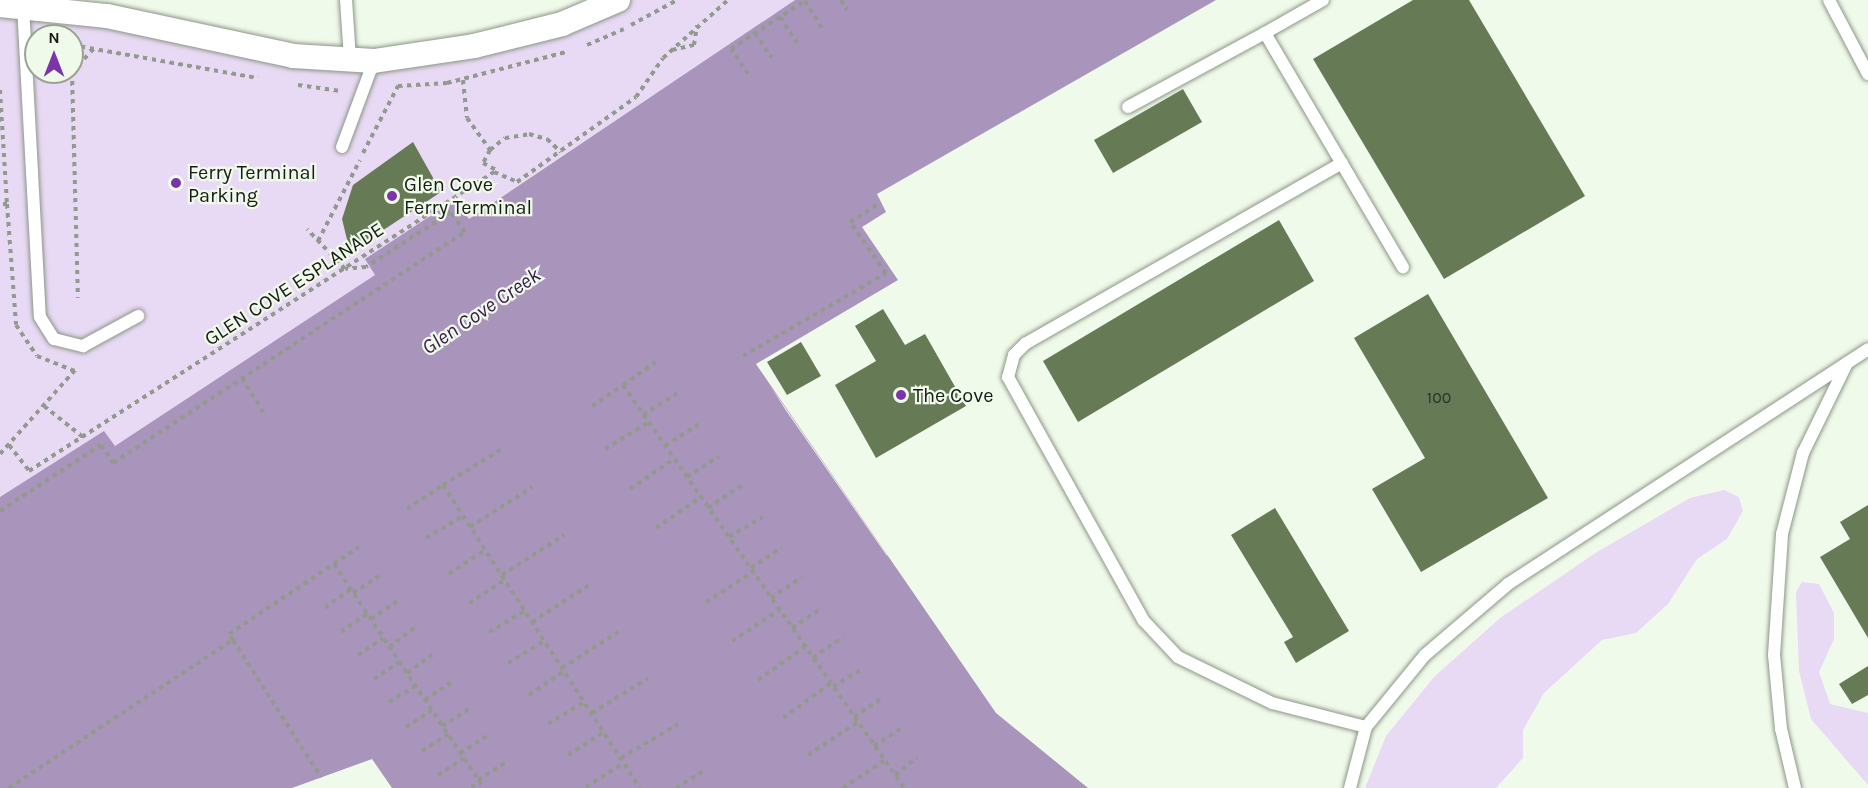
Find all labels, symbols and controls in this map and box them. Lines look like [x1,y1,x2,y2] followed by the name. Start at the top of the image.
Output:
[24,24,84,84] north arrow
[48,28,60,47] text: N
[188,160,316,207] place label: Ferry Terminal Parking
[404,172,532,219] place label: Glen Cove Ferry Terminal
[169,176,183,190] marker: Ferry Terminal Parking
[385,189,399,203] marker: Glen Cove Ferry Terminal
[200,217,388,351] street label: GLEN COVE ESPLANADE
[417,262,545,360] water label: Glen Cove Creek
[913,383,994,407] place label: The Cove
[894,388,908,402] marker: The Cove
[1427,388,1451,408] house number: 100

